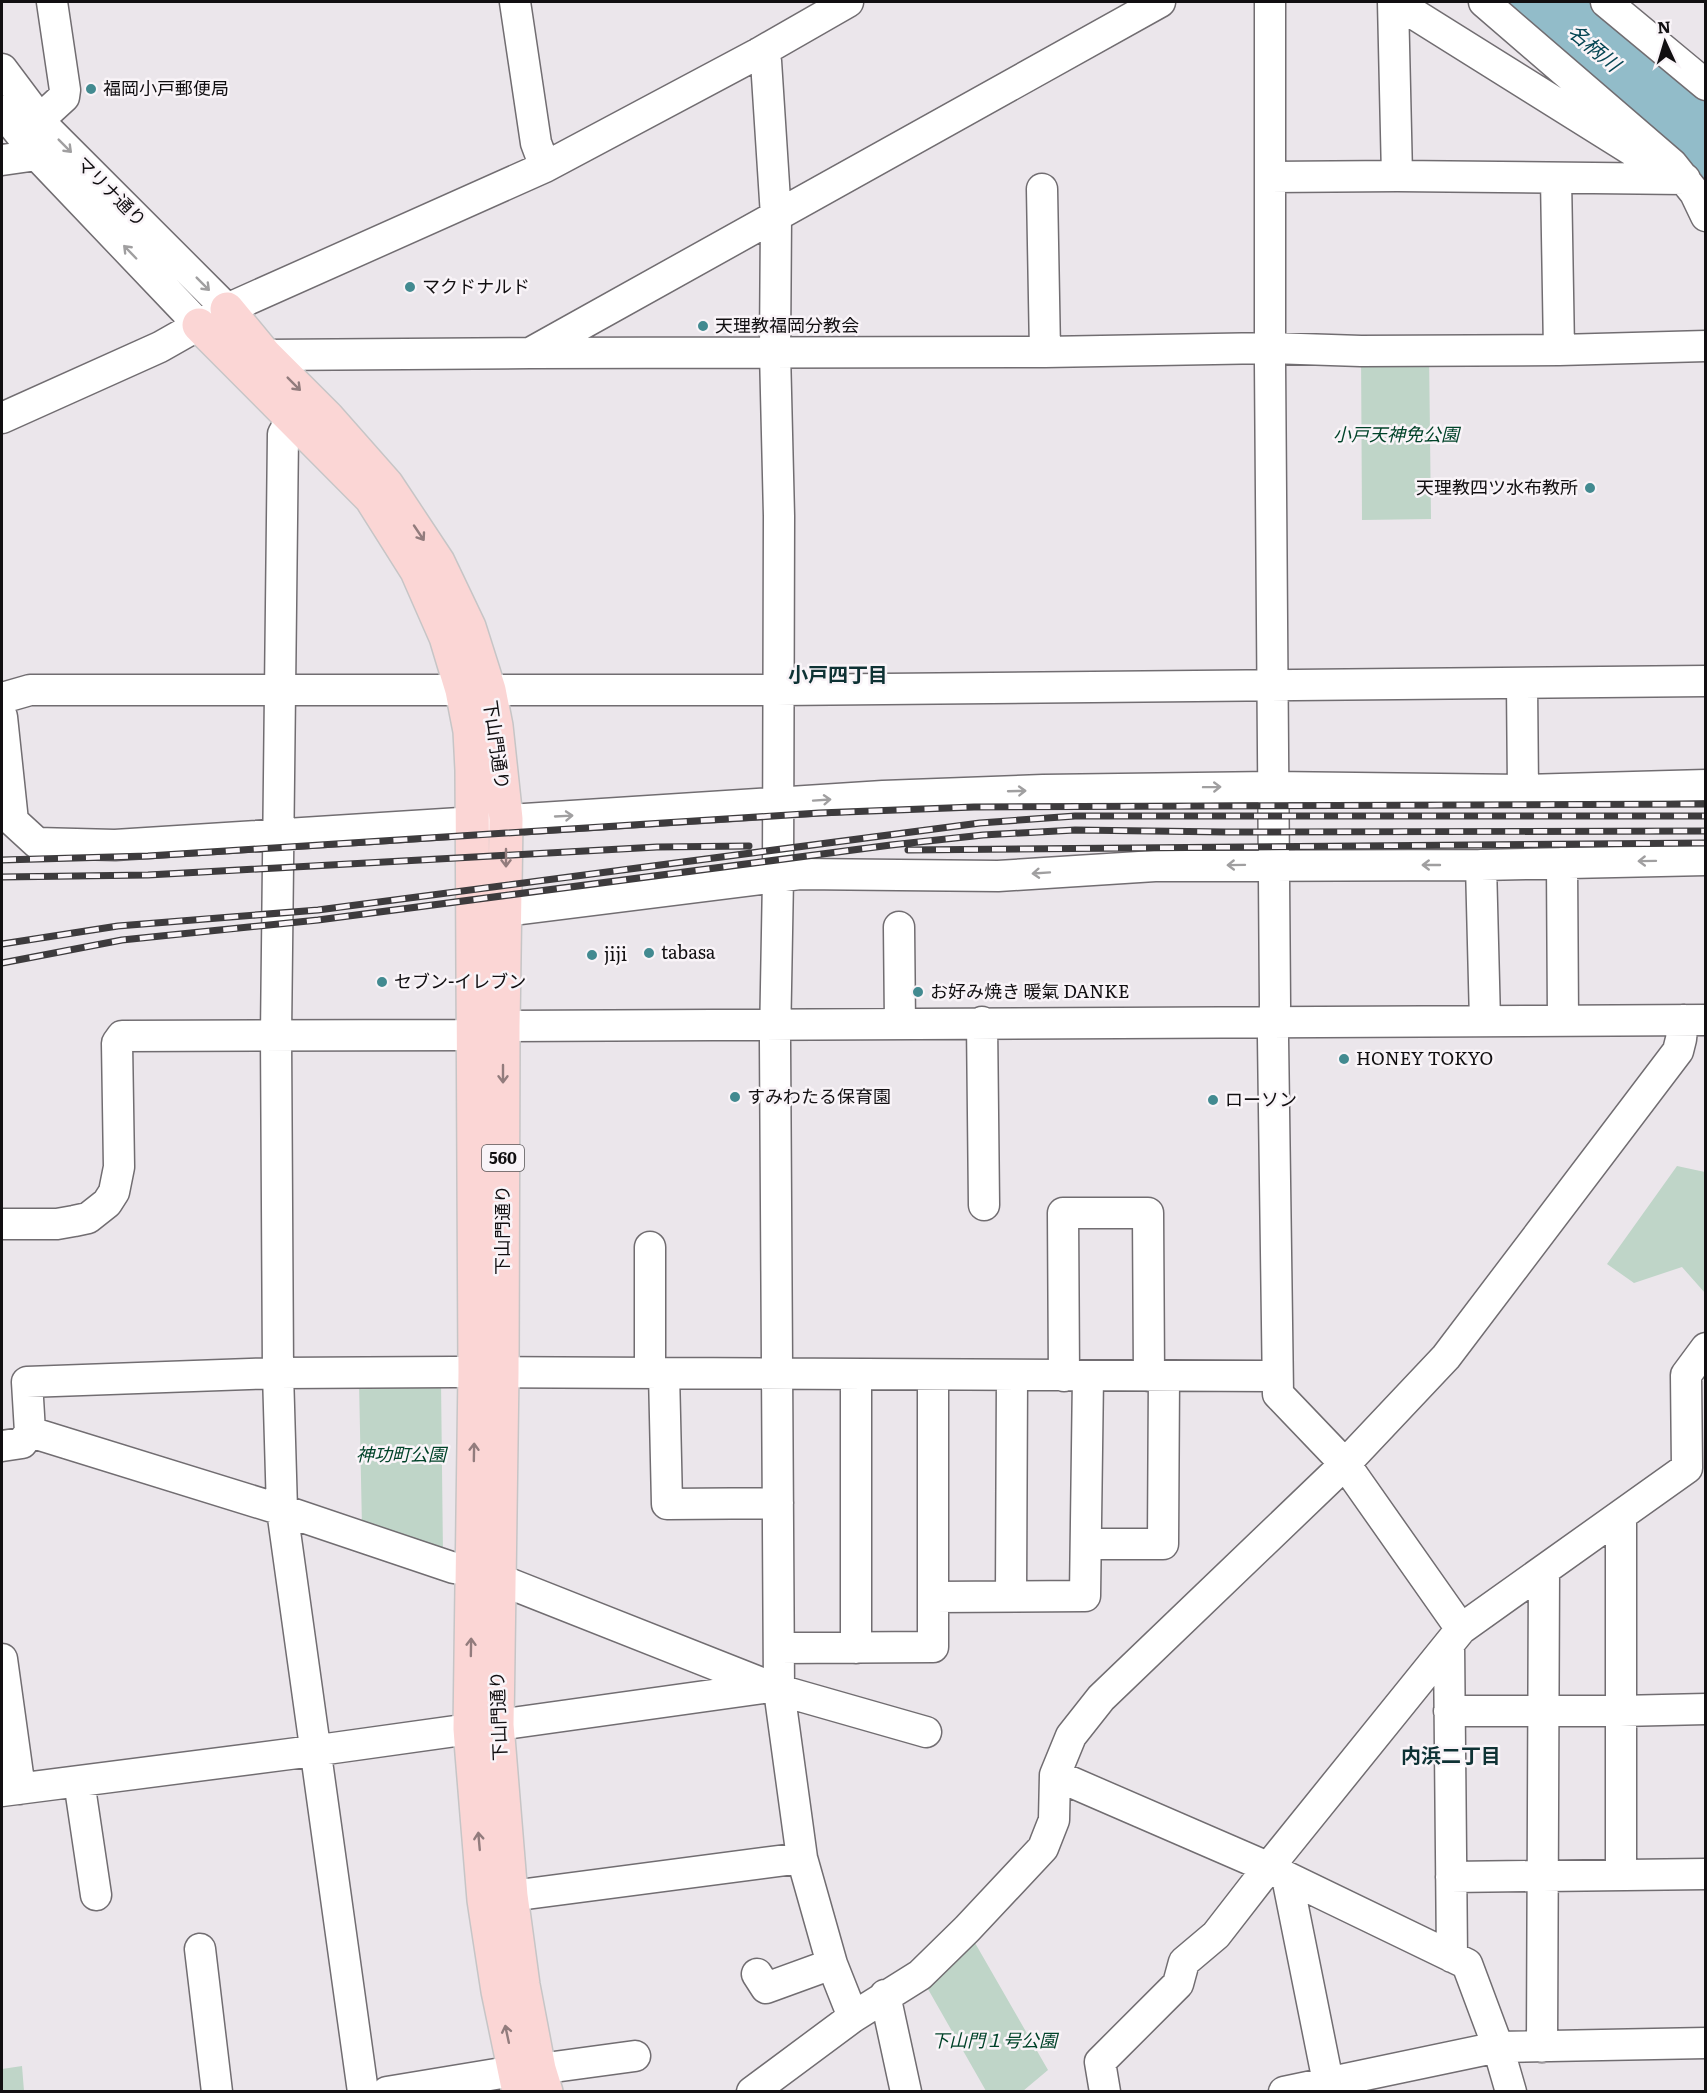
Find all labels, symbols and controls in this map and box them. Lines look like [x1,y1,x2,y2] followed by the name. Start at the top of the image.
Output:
[1635,12,1695,72] north arrow
[1656,14,1671,38] text: N
[1563,16,1629,79] water label: 名柄川
[103,74,229,101] place label: 福岡小戸郵便局
[84,82,98,96] marker: 福岡小戸郵便局
[58,139,72,154] one-way arrow
[71,150,153,232] street label: マリナ通り
[122,245,137,260] one-way arrow
[422,272,530,299] place label: マクドナルド
[195,277,210,292] one-way arrow
[403,280,417,294] marker: マクドナルド
[715,311,859,338] place label: 天理教福岡分教会
[696,319,710,333] marker: 天理教福岡分教会
[286,377,301,391] one-way arrow
[1333,420,1462,447] park label: 小戸天神免公園
[1416,473,1578,500] place label: 天理教四ツ水布教所
[1583,481,1597,495] marker: 天理教四ツ水布教所
[413,524,425,541] one-way arrow
[788,658,888,688] district label: 小戸四丁目
[478,698,517,791] street label: 下山門通り
[1201,782,1221,793] one-way arrow
[1006,785,1026,796] one-way arrow
[811,795,831,806] one-way arrow
[554,810,574,821] one-way arrow
[500,847,512,867] one-way arrow
[1638,855,1658,867] one-way arrow
[1227,859,1247,871] one-way arrow
[1422,859,1442,871] one-way arrow
[1032,868,1052,879] one-way arrow
[661,938,716,965] place label: tabasa
[604,940,627,967] place label: jiji
[642,946,656,960] marker: tabasa
[585,948,599,962] marker: jiji
[394,967,526,994] place label: セブン-イレブン
[375,975,389,989] marker: セブン-イレブン
[930,977,1129,1004] place label: お好み焼き 暖氣 DANKE
[911,985,925,999] marker: お好み焼き 暖氣 DANKE
[1356,1044,1493,1071] place label: HONEY TOKYO
[1337,1052,1351,1066] marker: HONEY TOKYO
[497,1063,509,1083] one-way arrow
[747,1082,891,1109] place label: すみわたる保育園
[1225,1085,1297,1112] place label: ローソン
[728,1090,742,1104] marker: すみわたる保育園
[1206,1093,1220,1107] marker: ローソン
[482,1145,524,1171] road number: 560
[488,1185,515,1275] street label: 下山門通り
[356,1440,449,1467] park label: 神功町公園
[468,1442,480,1462] one-way arrow
[465,1637,477,1657] one-way arrow
[482,1671,513,1761] street label: 下山門通り
[1401,1739,1501,1769] district label: 内浜二丁目
[473,1832,484,1852] one-way arrow
[501,2025,512,2044] one-way arrow
[931,2026,1060,2053] park label: 下山門１号公園

